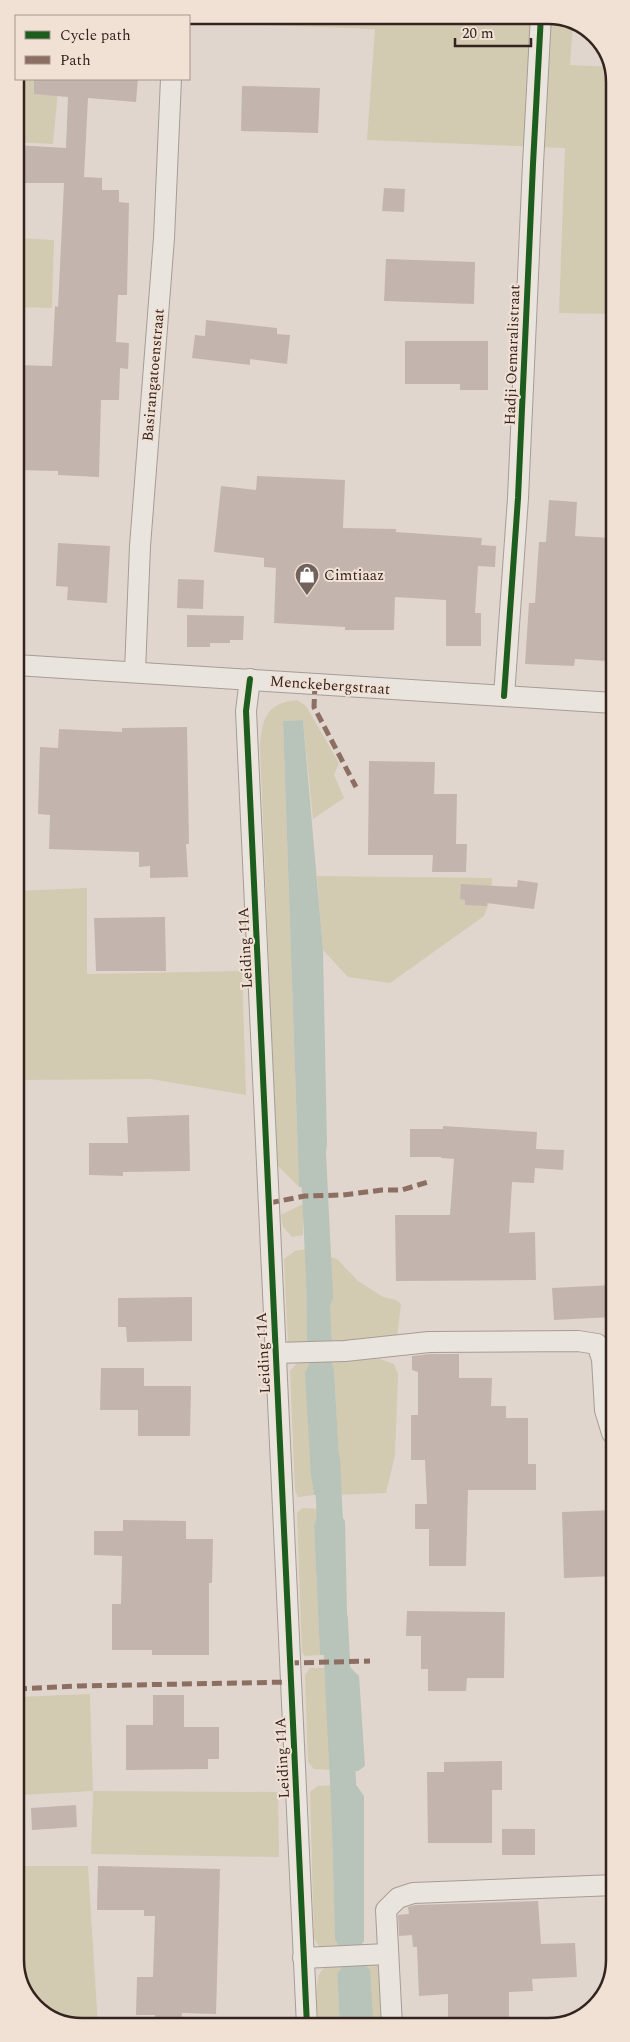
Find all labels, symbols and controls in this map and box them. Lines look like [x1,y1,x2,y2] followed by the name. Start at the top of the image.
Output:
[15,15,190,80] legend
[455,15,531,47] scale bar
[462,22,494,45] text: 20 m
[60,24,131,47] text: Cycle path
[60,49,91,72] text: Path
[499,284,526,426] street label: Hadji Oemaralistraat
[136,308,171,442] street label: Basirangatoenstraat
[294,562,320,596] shop icon: Cimtiaaz
[324,564,384,587] place label: Cimtiaaz
[269,670,391,701] street label: Menckebergstraat
[232,907,259,989] street label: Leiding 11A
[250,1312,277,1394] street label: Leiding 11A
[269,1717,296,1799] street label: Leiding 11A

